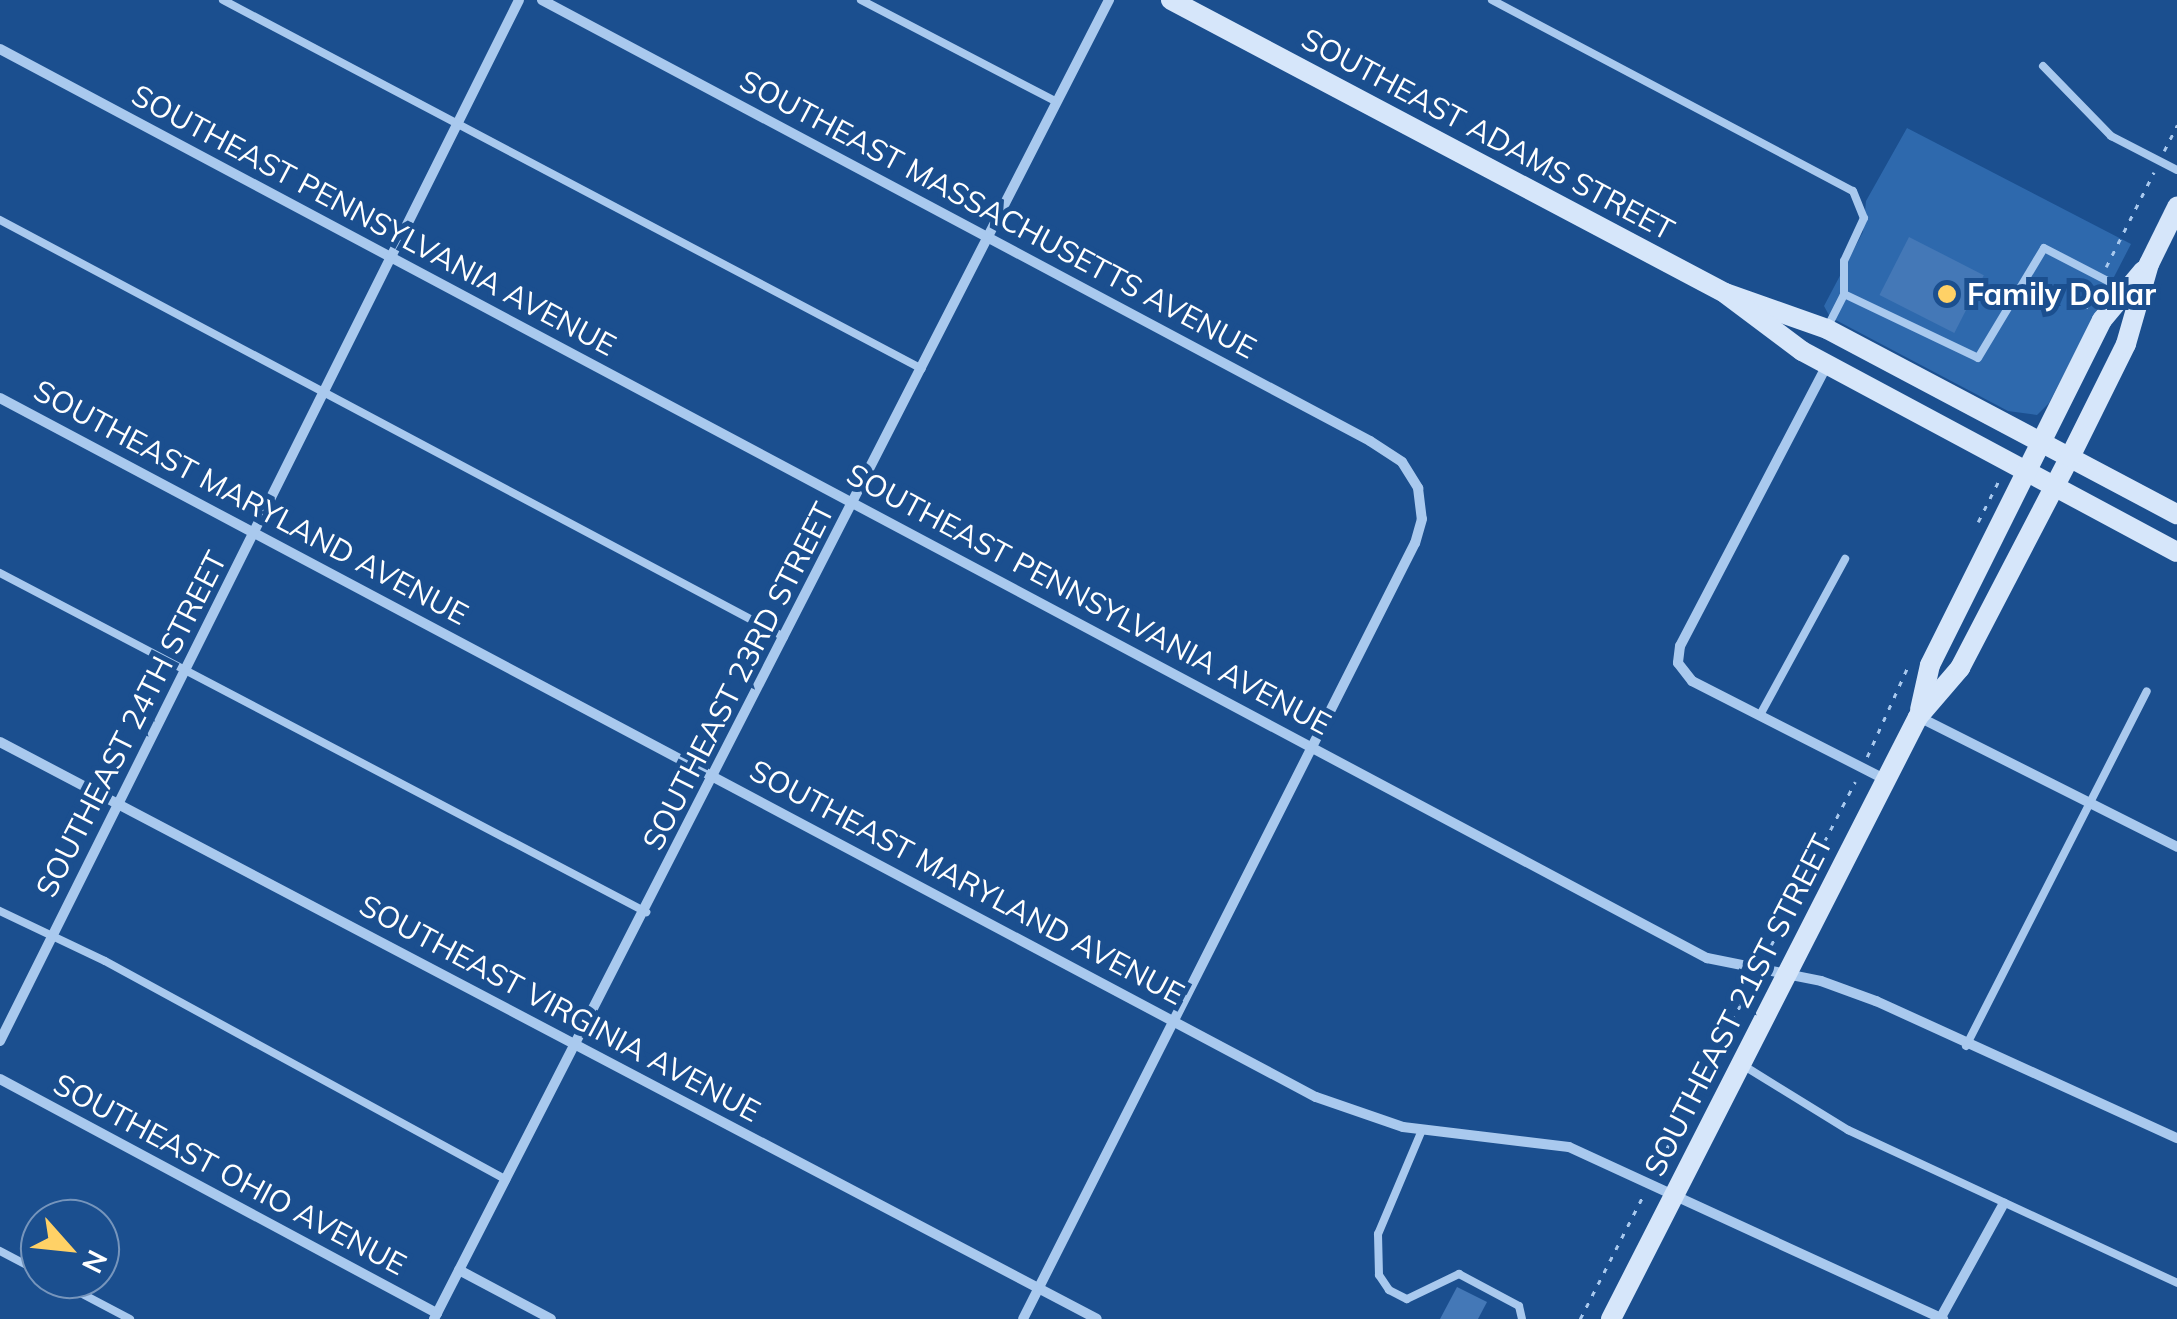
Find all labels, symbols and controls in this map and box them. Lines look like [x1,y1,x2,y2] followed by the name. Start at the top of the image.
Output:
[1296,20,1680,248] street label: SOUTHEAST ADAMS STREET
[734,62,1262,366] street label: SOUTHEAST MASSACHUSETTS AVENUE
[126,77,622,363] street label: SOUTHEAST PENNSYLVANIA AVENUE
[1967,276,2156,312] place label: Family Dollar
[1936,283,1958,305] marker: Family Dollar
[28,372,474,632] street label: SOUTHEAST MARYLAND AVENUE
[841,456,1337,742] street label: SOUTHEAST PENNSYLVANIA AVENUE
[635,496,841,856] street label: SOUTHEAST 23RD STREET
[28,545,234,903] street label: SOUTHEAST 24TH STREET
[744,752,1190,1012] street label: SOUTHEAST MARYLAND AVENUE
[1636,828,1840,1182] street label: SOUTHEAST 21ST STREET
[354,887,766,1129] street label: SOUTHEAST VIRGINIA AVENUE
[48,1066,412,1282] street label: SOUTHEAST OHIO AVENUE
[20,1199,120,1299] north arrow

